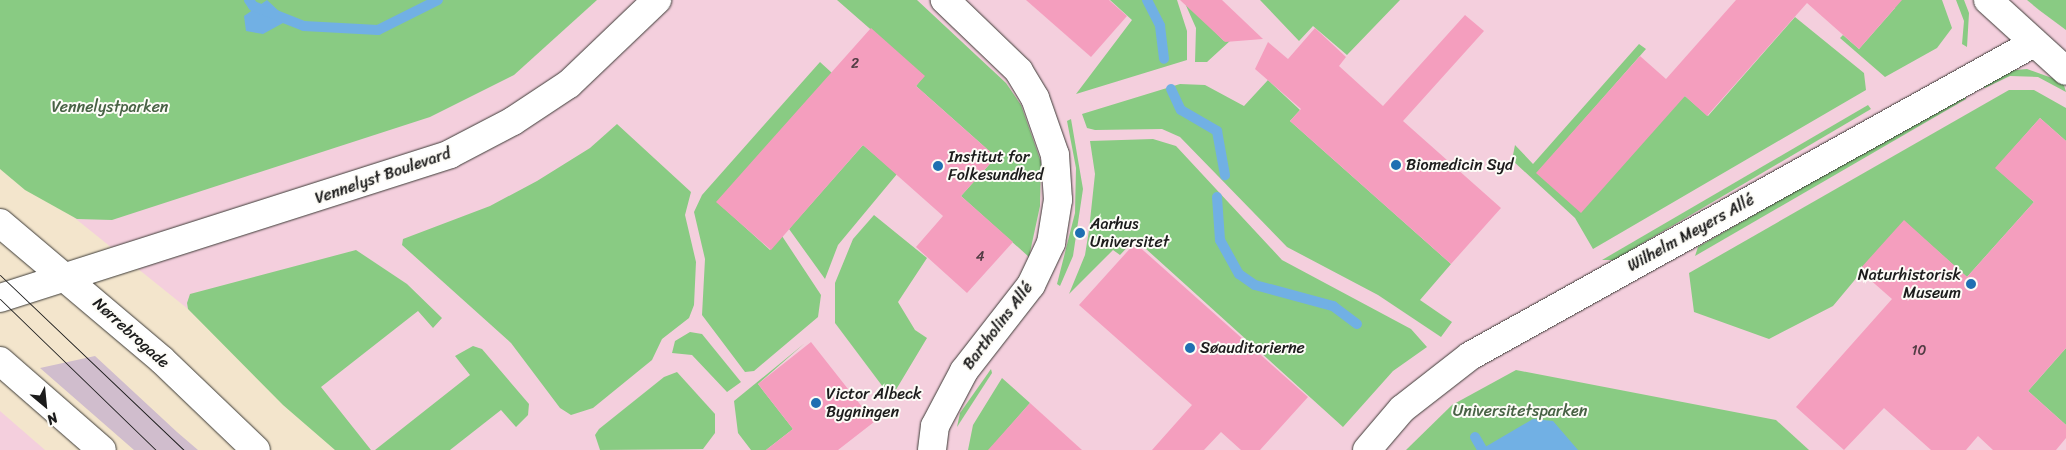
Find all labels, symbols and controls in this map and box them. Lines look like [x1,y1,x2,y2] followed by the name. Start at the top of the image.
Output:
[851,56,859,72] house number: 2
[52,97,168,117] park label: Vennelystparken
[313,144,453,208] street label: Vennelyst Boulevard
[948,147,1043,185] place label: Institut for Folkesundhed
[1406,155,1513,175] place label: Biomedicin Syd
[1390,159,1402,171] marker: Biomedicin Syd
[932,160,944,172] marker: Institut for Folkesundhed
[1624,190,1758,276] street label: Wilhelm Meyers Allé
[1090,214,1169,252] place label: Aarhus Universitet
[1074,227,1086,239] marker: Aarhus Universitet
[976,249,984,265] house number: 4
[1858,265,1961,303] place label: Naturhistorisk Museum
[1965,278,1977,290] marker: Naturhistorisk Museum
[959,279,1037,373] street label: Bartholins Allé
[89,294,173,372] street label: Nørrebrogade
[1200,338,1305,358] place label: Søauditorierne
[1184,342,1196,354] marker: Søauditorierne
[1912,343,1926,359] house number: 10
[20,380,70,430] north arrow
[826,384,922,422] place label: Victor Albeck Bygningen
[810,397,822,409] marker: Victor Albeck Bygningen
[1453,401,1587,421] park label: Universitetsparken
[42,405,62,432] text: N

